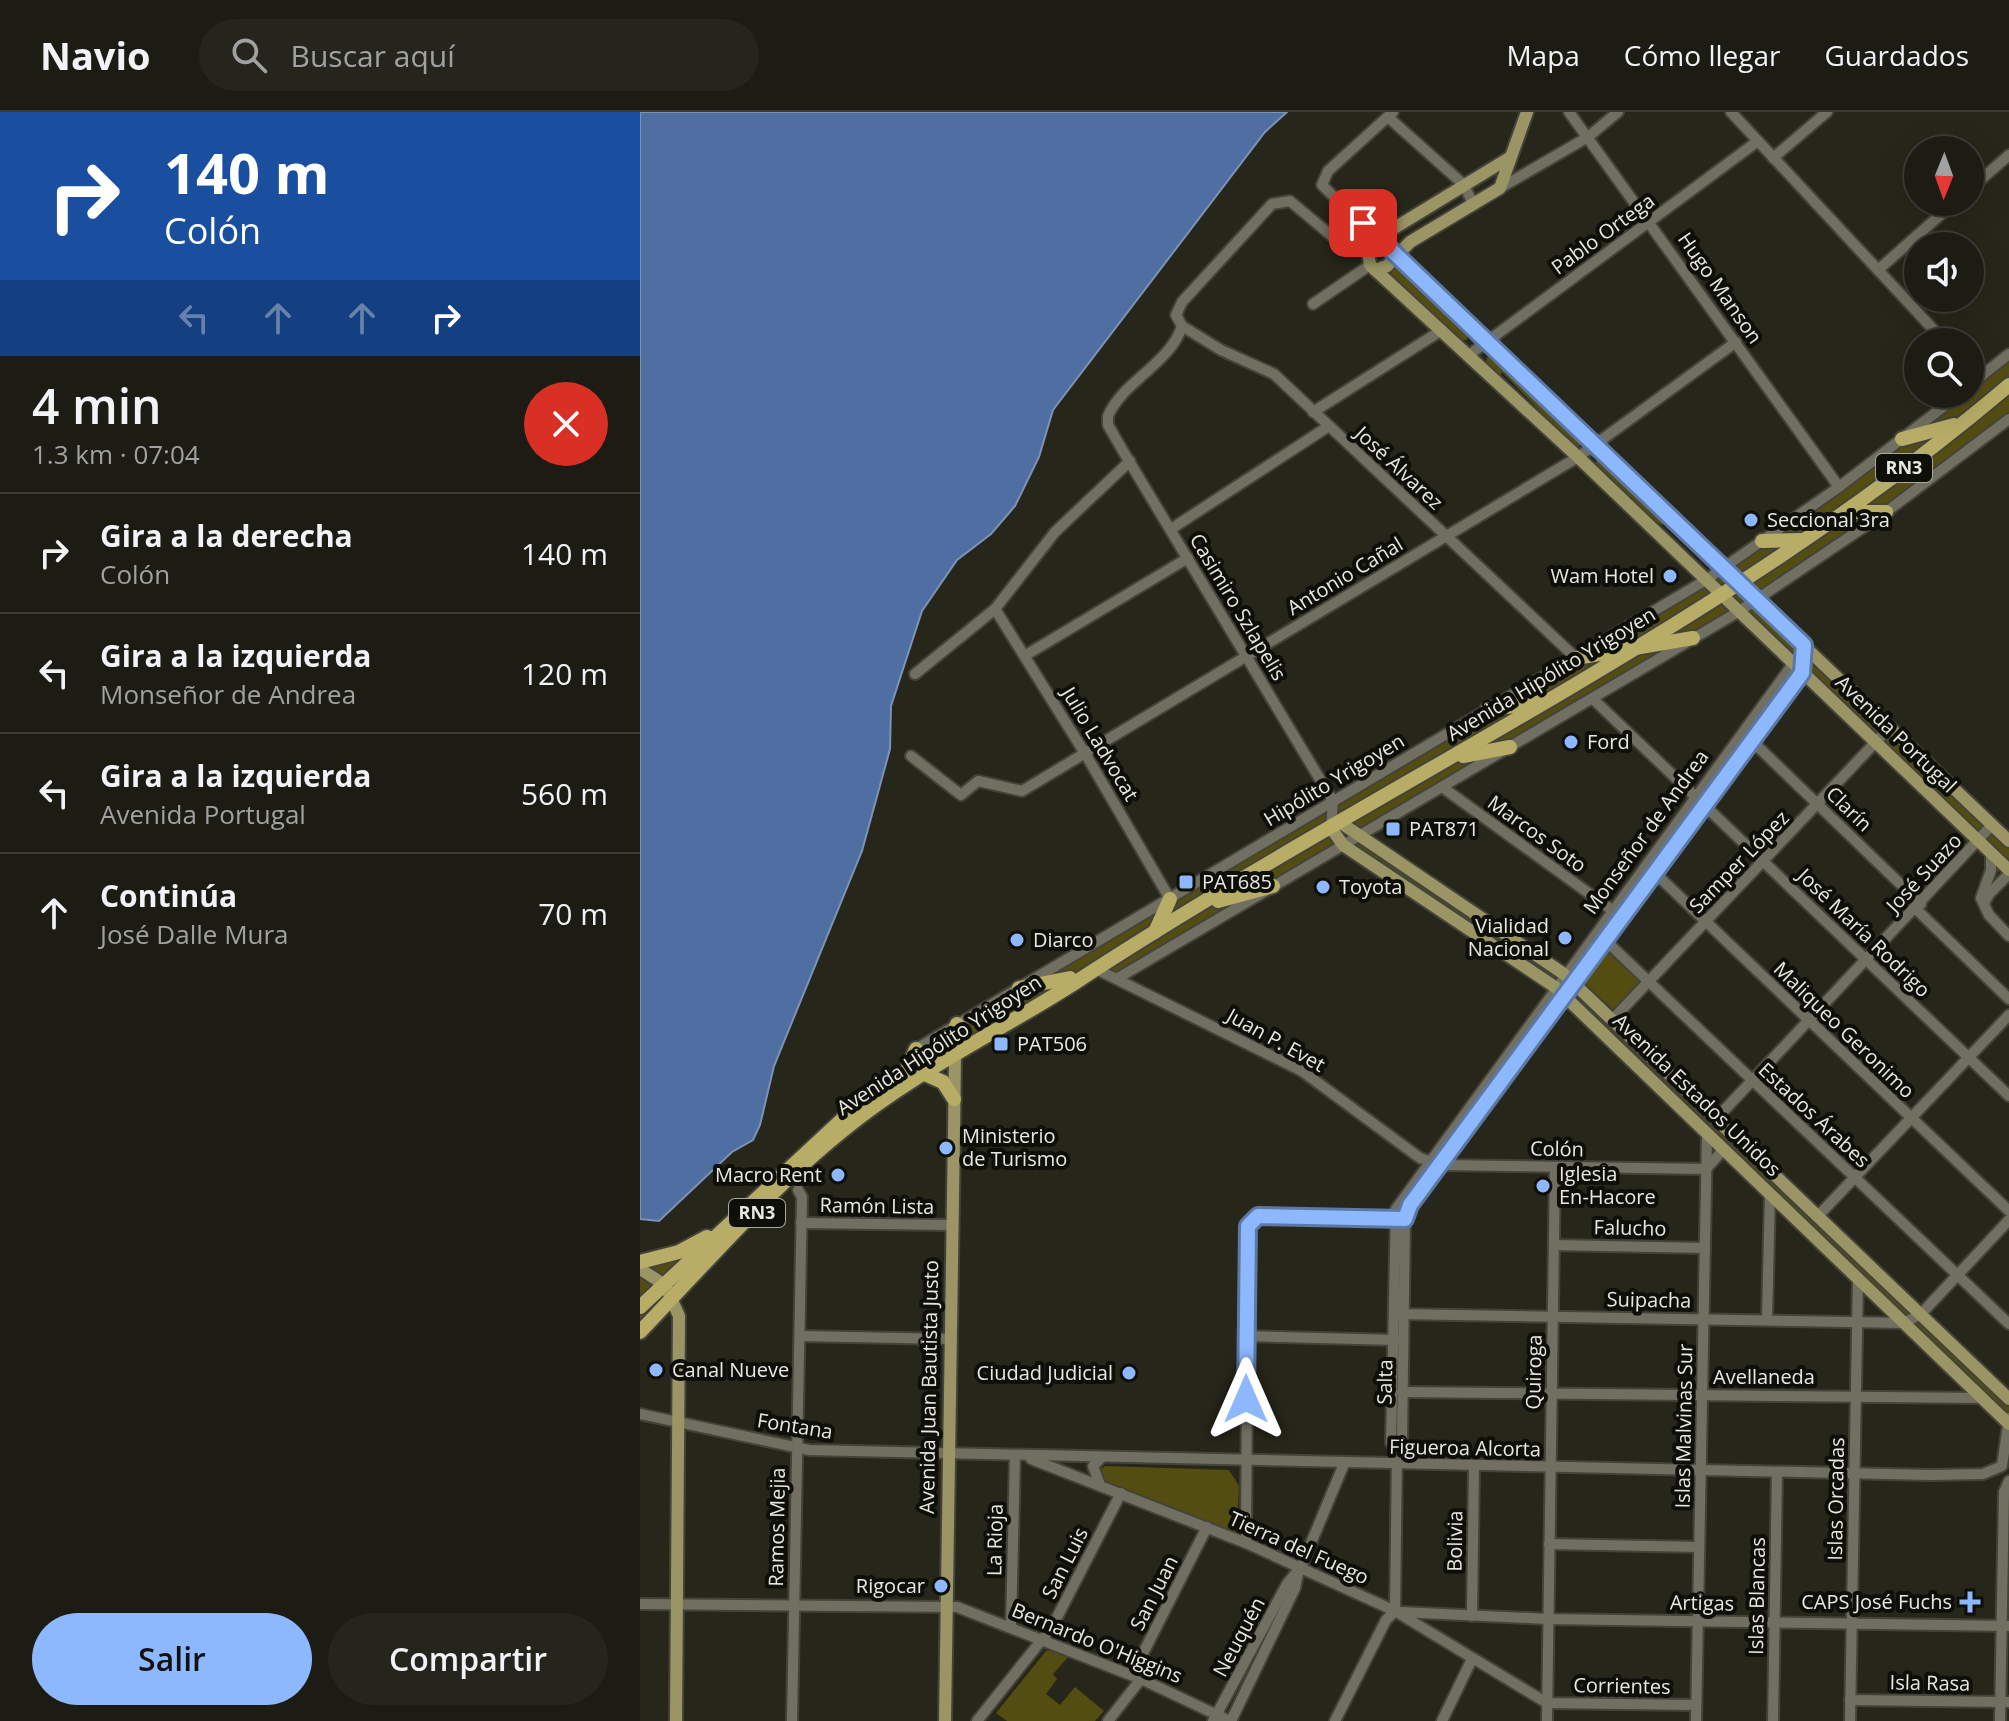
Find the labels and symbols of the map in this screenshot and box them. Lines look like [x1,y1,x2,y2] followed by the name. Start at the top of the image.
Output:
[1904,136,1984,216] north arrow
[1546,187,1660,280] street label: Pablo Ortega
[1329,189,1397,257] pin
[1672,227,1769,349] street label: Hugo Manson
[1348,419,1449,515] street label: José Álvarez
[1876,454,1932,482] road number: RN3
[1767,506,1890,533] place label: Seccional 3ra
[1742,511,1760,529] marker: Seccional 3ra
[1184,528,1293,685] street label: Casimiro Szlapelis
[1282,530,1408,621] street label: Antonio Cañal
[1551,562,1654,589] place label: Wam Hotel
[1661,567,1679,585] marker: Wam Hotel
[1441,600,1660,747] street label: Avenida Hipólito Yrigoyen
[1830,669,1963,798] street label: Avenida Portugal
[1055,680,1145,806] street label: Julio Ladvocat
[1259,727,1409,832] street label: Hipólito Yrigoyen
[1587,728,1630,755] place label: Ford
[1562,733,1580,751] marker: Ford
[1577,744,1714,919] street label: Monseñor de Andrea
[1820,780,1878,837] street label: Clarín
[1483,789,1592,879] street label: Marcos Soto
[1683,805,1794,919] street label: Samper López
[1409,815,1479,842] place label: PAT871
[1384,820,1402,838] marker: PAT871
[1879,827,1967,920] street label: José Suazo
[1791,861,1937,1003] street label: José María Rodrigo
[1202,868,1272,895] place label: PAT685
[1177,873,1195,891] marker: PAT685
[1339,873,1402,900] place label: Toyota
[1314,878,1332,896] marker: Toyota
[1468,912,1549,962] place label: Vialidad Nacional
[1033,926,1093,953] place label: Diarco
[1556,929,1574,947] marker: Vialidad Nacional
[1008,931,1026,949] marker: Diarco
[1768,955,1921,1104] street label: Maliqueo Geronimo
[831,968,1046,1121] street label: Avenida Hipólito Yrigoyen
[1221,1001,1330,1078] street label: Juan P. Evet
[1608,1007,1787,1182] street label: Avenida Estados Unidos
[1017,1030,1087,1057] place label: PAT506
[992,1035,1010,1053] marker: PAT506
[1753,1056,1876,1173] street label: Estados Árabes
[962,1122,1067,1172] place label: Ministerio de Turismo
[1530,1135,1584,1162] street label: Colón
[937,1139,955,1157] marker: Ministerio de Turismo
[1559,1160,1656,1210] place label: Iglesia En-Hacore
[715,1161,822,1188] place label: Macro Rent
[829,1166,847,1184] marker: Macro Rent
[1534,1177,1552,1195] marker: Iglesia En-Hacore
[819,1191,935,1220] street label: Ramón Lista
[729,1199,785,1227] road number: RN3
[1593,1213,1667,1242] street label: Falucho
[913,1260,944,1514] street label: Avenida Juan Bautista Justo
[1606,1285,1692,1314] street label: Suipacha
[1519,1334,1548,1410] street label: Quiroga
[1669,1343,1698,1509] street label: Islas Malvinas Sur
[672,1356,789,1383] place label: Canal Nueve
[1204,1357,1288,1441] position arrow
[977,1359,1113,1386] place label: Ciudad Judicial
[1371,1359,1398,1405] street label: Salta
[647,1361,665,1379] marker: Canal Nueve
[1713,1363,1815,1390] street label: Avellaneda
[1120,1364,1138,1382] marker: Ciudad Judicial
[755,1406,835,1445] street label: Fontana
[1389,1433,1541,1462] street label: Figueroa Alcorta
[1821,1437,1850,1561] street label: Islas Orcadas
[762,1467,791,1587] street label: Ramos Mejia
[980,1504,1009,1576] street label: La Rioja
[1225,1505,1373,1590] street label: Tierra del Fuego
[1440,1510,1469,1572] street label: Bolivia
[1035,1522,1094,1603] street label: San Luis
[1742,1537,1771,1655] street label: Islas Blancas
[1123,1551,1184,1635] street label: San Juan
[856,1572,925,1599] place label: Rigocar
[932,1577,950,1595] marker: Rigocar
[1670,1588,1734,1617] street label: Artigas
[1801,1588,1952,1615] place label: CAPS José Fuchs
[1959,1591,1981,1613] marker: CAPS José Fuchs
[1206,1592,1271,1681] street label: Neuquén
[1008,1596,1186,1689] street label: Bernardo O'Higgins
[1889,1668,1971,1697] street label: Isla Rasa
[1573,1671,1671,1700] street label: Corrientes

